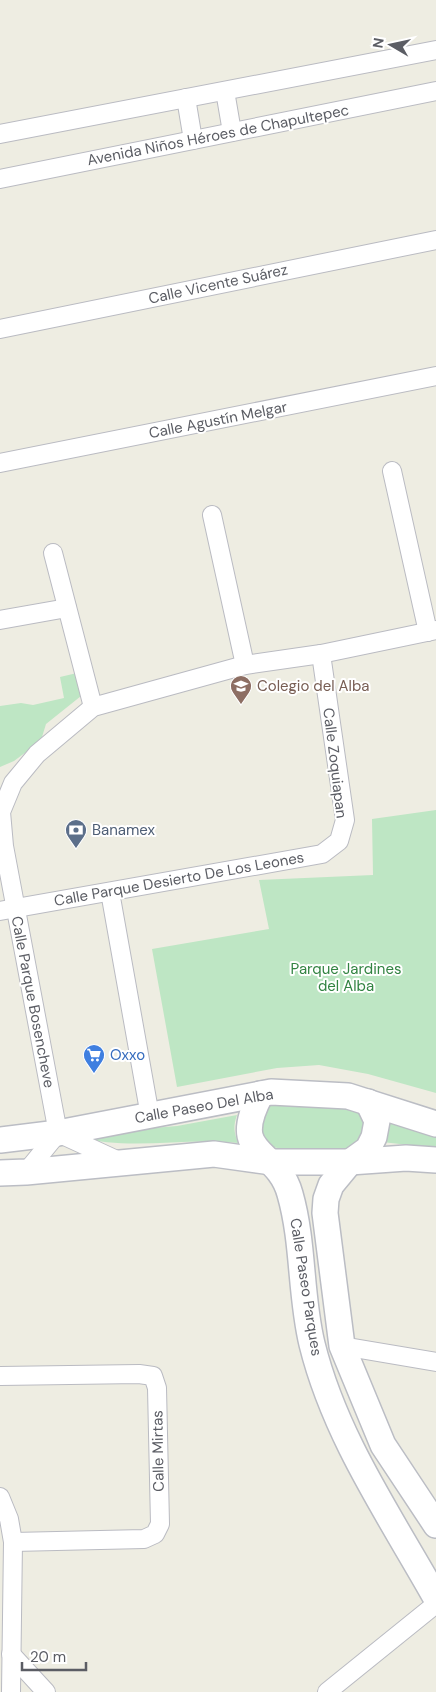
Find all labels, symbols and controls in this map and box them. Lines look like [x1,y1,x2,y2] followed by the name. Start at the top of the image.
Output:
[366,20,416,70] north arrow
[368,37,388,49] text: N
[85,100,351,170] street label: Avenida Niños Héroes de Chapultepec
[147,259,290,309] street label: Calle Vicente Suárez
[147,397,289,443] street label: Calle Agustín Melgar
[229,674,253,705] school or university icon: Colegio del Alba
[257,676,369,696] place label: Colegio del Alba
[318,707,352,819] street label: Calle Zoquiapan
[64,818,88,849] bank icon: Banamex
[92,820,156,840] place label: Banamex
[52,847,306,911] street label: Calle Parque Desierto De Los Leones
[7,914,59,1090] street label: Calle Parque Bosencheve
[291,959,401,996] park label: Parque Jardines del Alba
[82,1043,106,1074] supermarket icon: Oxxo
[110,1045,145,1065] place label: Oxxo
[133,1084,275,1128] street label: Calle Paseo Del Alba
[285,1217,327,1357] street label: Calle Paseo Parques
[147,1410,169,1492] street label: Calle Mirtas
[22,1640,86,1672] scale bar
[30,1647,66,1667] text: 20 m

